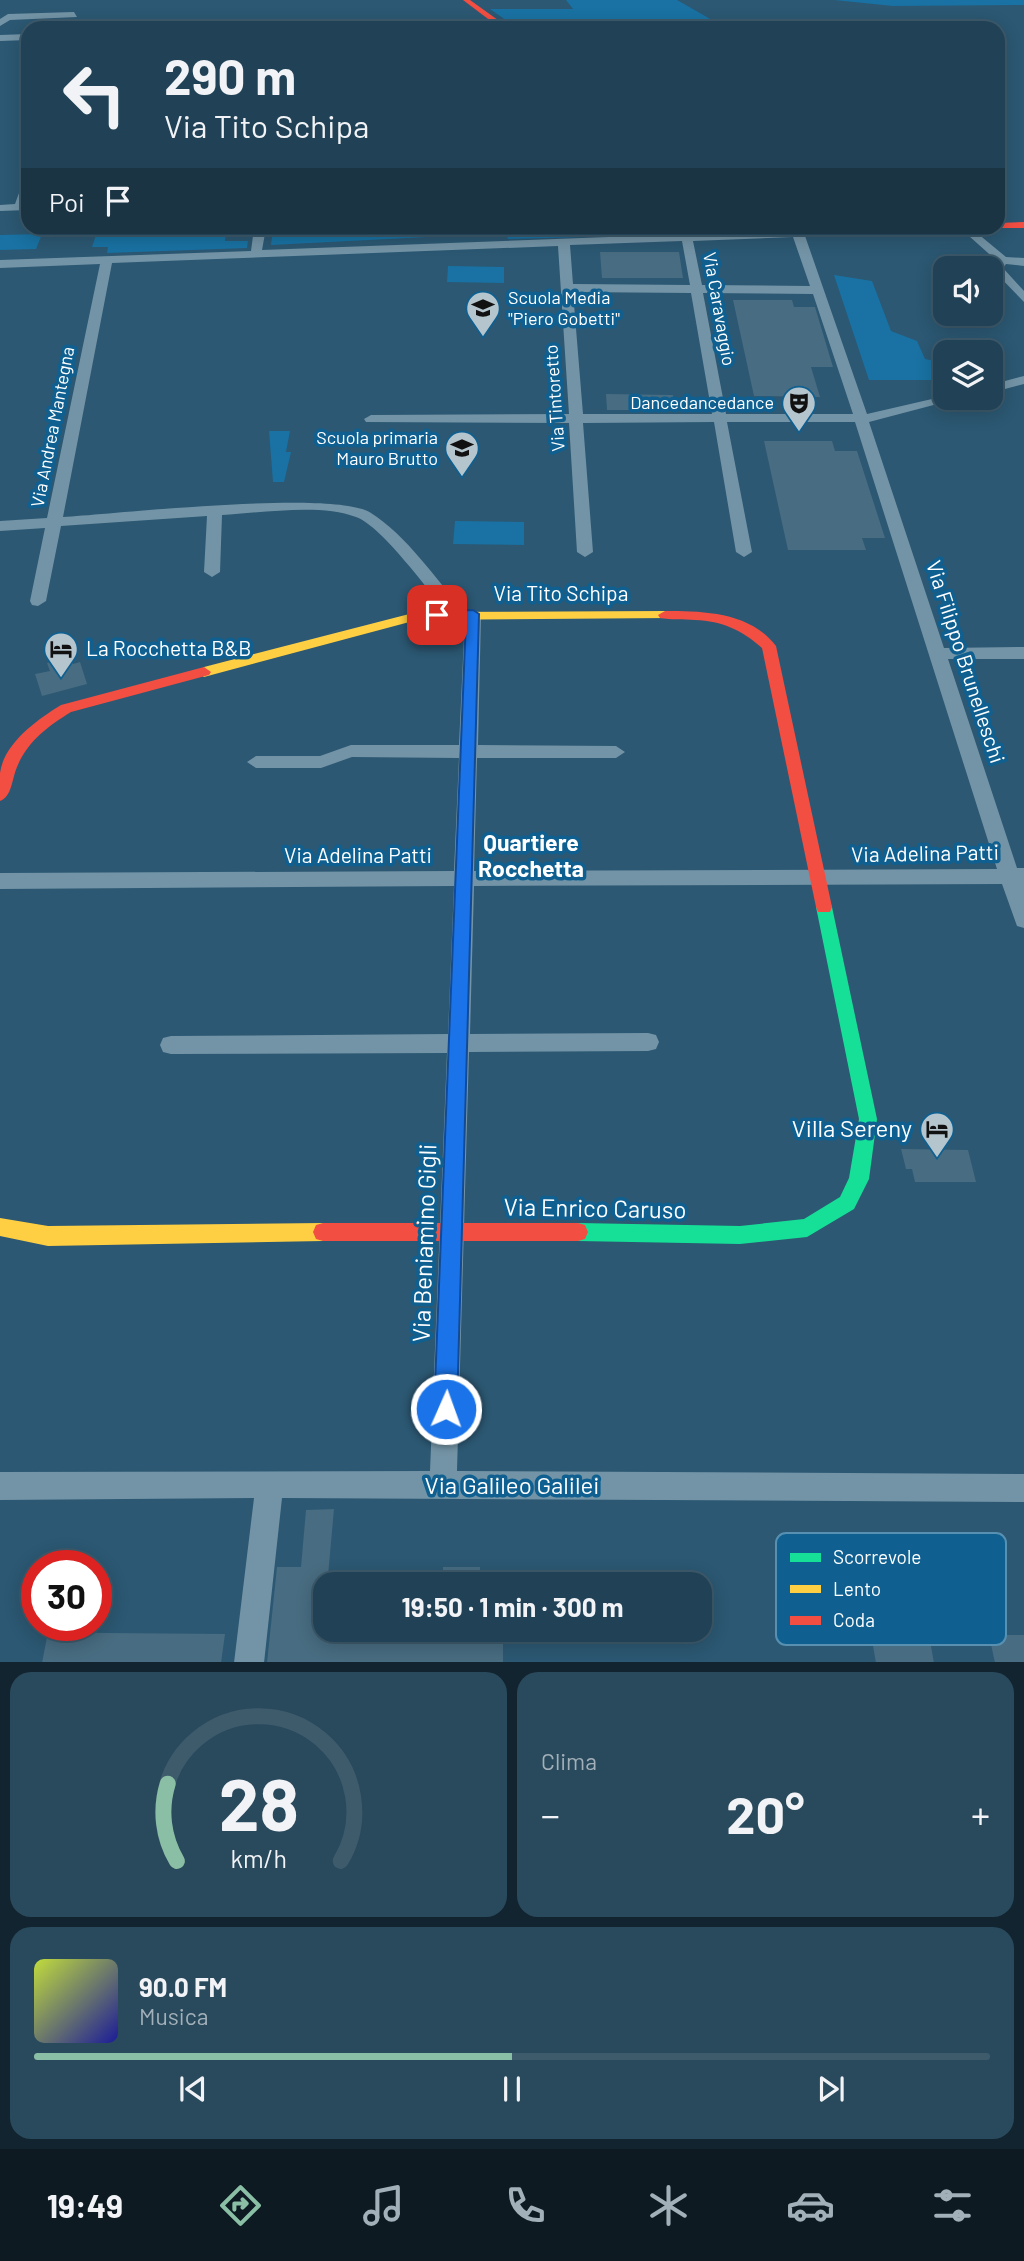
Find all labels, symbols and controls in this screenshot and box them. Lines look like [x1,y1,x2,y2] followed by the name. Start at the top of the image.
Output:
[164,46,296,105] text: 290 m
[49,49,140,140] icon: left
[164,106,369,144] text: Via Tito Schipa
[99,182,137,220] icon: arrive
[49,186,85,217] text: Poi
[699,250,741,367] street label: Via Caravaggio
[933,256,1003,410] map controls
[933,256,1003,326] button: sound
[508,286,620,329] place label: Scuola Media "Piero Gobetti"
[464,289,502,338] school or university icon: Scuola Media "Piero Gobetti"
[933,340,1003,410] button: layers
[539,344,569,452] street label: Via Tintoretto
[26,345,78,509] street label: Via Andrea Mantegna
[780,384,818,433] theatre icon: Dancedancedance
[630,391,774,413] place label: Dancedancedance
[316,426,438,469] place label: Scuola primaria Mauro Brutto
[443,429,481,478] school or university icon: Scuola primaria Mauro Brutto
[922,557,1011,766] street label: Via Filippo Brunelleschi
[494,580,628,605] street label: Via Tito Schipa
[407,585,467,645] pin
[418,596,456,634] icon: arrive
[42,630,80,679] hotel icon: La Rocchetta B&B
[86,635,251,660] place label: La Rocchetta B&B
[478,828,584,882] district label: Quartiere Rocchetta
[851,839,999,866] street label: Via Adelina Patti
[284,842,432,867] street label: Via Adelina Patti
[918,1110,956,1159] hotel icon: Villa Sereny
[792,1113,912,1142] place label: Villa Sereny
[406,1143,441,1343] street label: Via Beniamino Gigli
[503,1191,687,1224] street label: Via Enrico Caruso
[409,1372,483,1446] position arrow
[425,1470,599,1499] street label: Via Galileo Galilei
[776,1533,1006,1645] legend
[833,1545,921,1568] text: Scorrevole
[21,1550,112,1641] speed limit sign: 30
[833,1577,881,1600] text: Lento
[402,1591,623,1622] text: 19:50 · 1 min · 300 m
[833,1608,875,1631] text: Coda
[541,1747,597,1775] text: Clima
[218,1758,299,1846] text: 28
[726,1782,805,1844] text: 20°
[541,1791,560,1837] text: −
[971,1791,990,1837] text: +
[230,1842,287,1872] text: km/h
[139,1971,227,2002] text: 90.0 FM
[139,2002,208,2030] text: Musica
[174,2070,212,2108] icon: previous
[493,2070,531,2108] icon: pause
[812,2070,850,2108] icon: next
[216,2181,265,2230] icon: directions
[359,2181,408,2230] icon: music
[501,2181,550,2230] icon: phone
[644,2181,693,2230] icon: climate
[786,2181,835,2230] icon: car
[928,2181,977,2230] icon: filters
[47,2186,123,2224] text: 19:49

